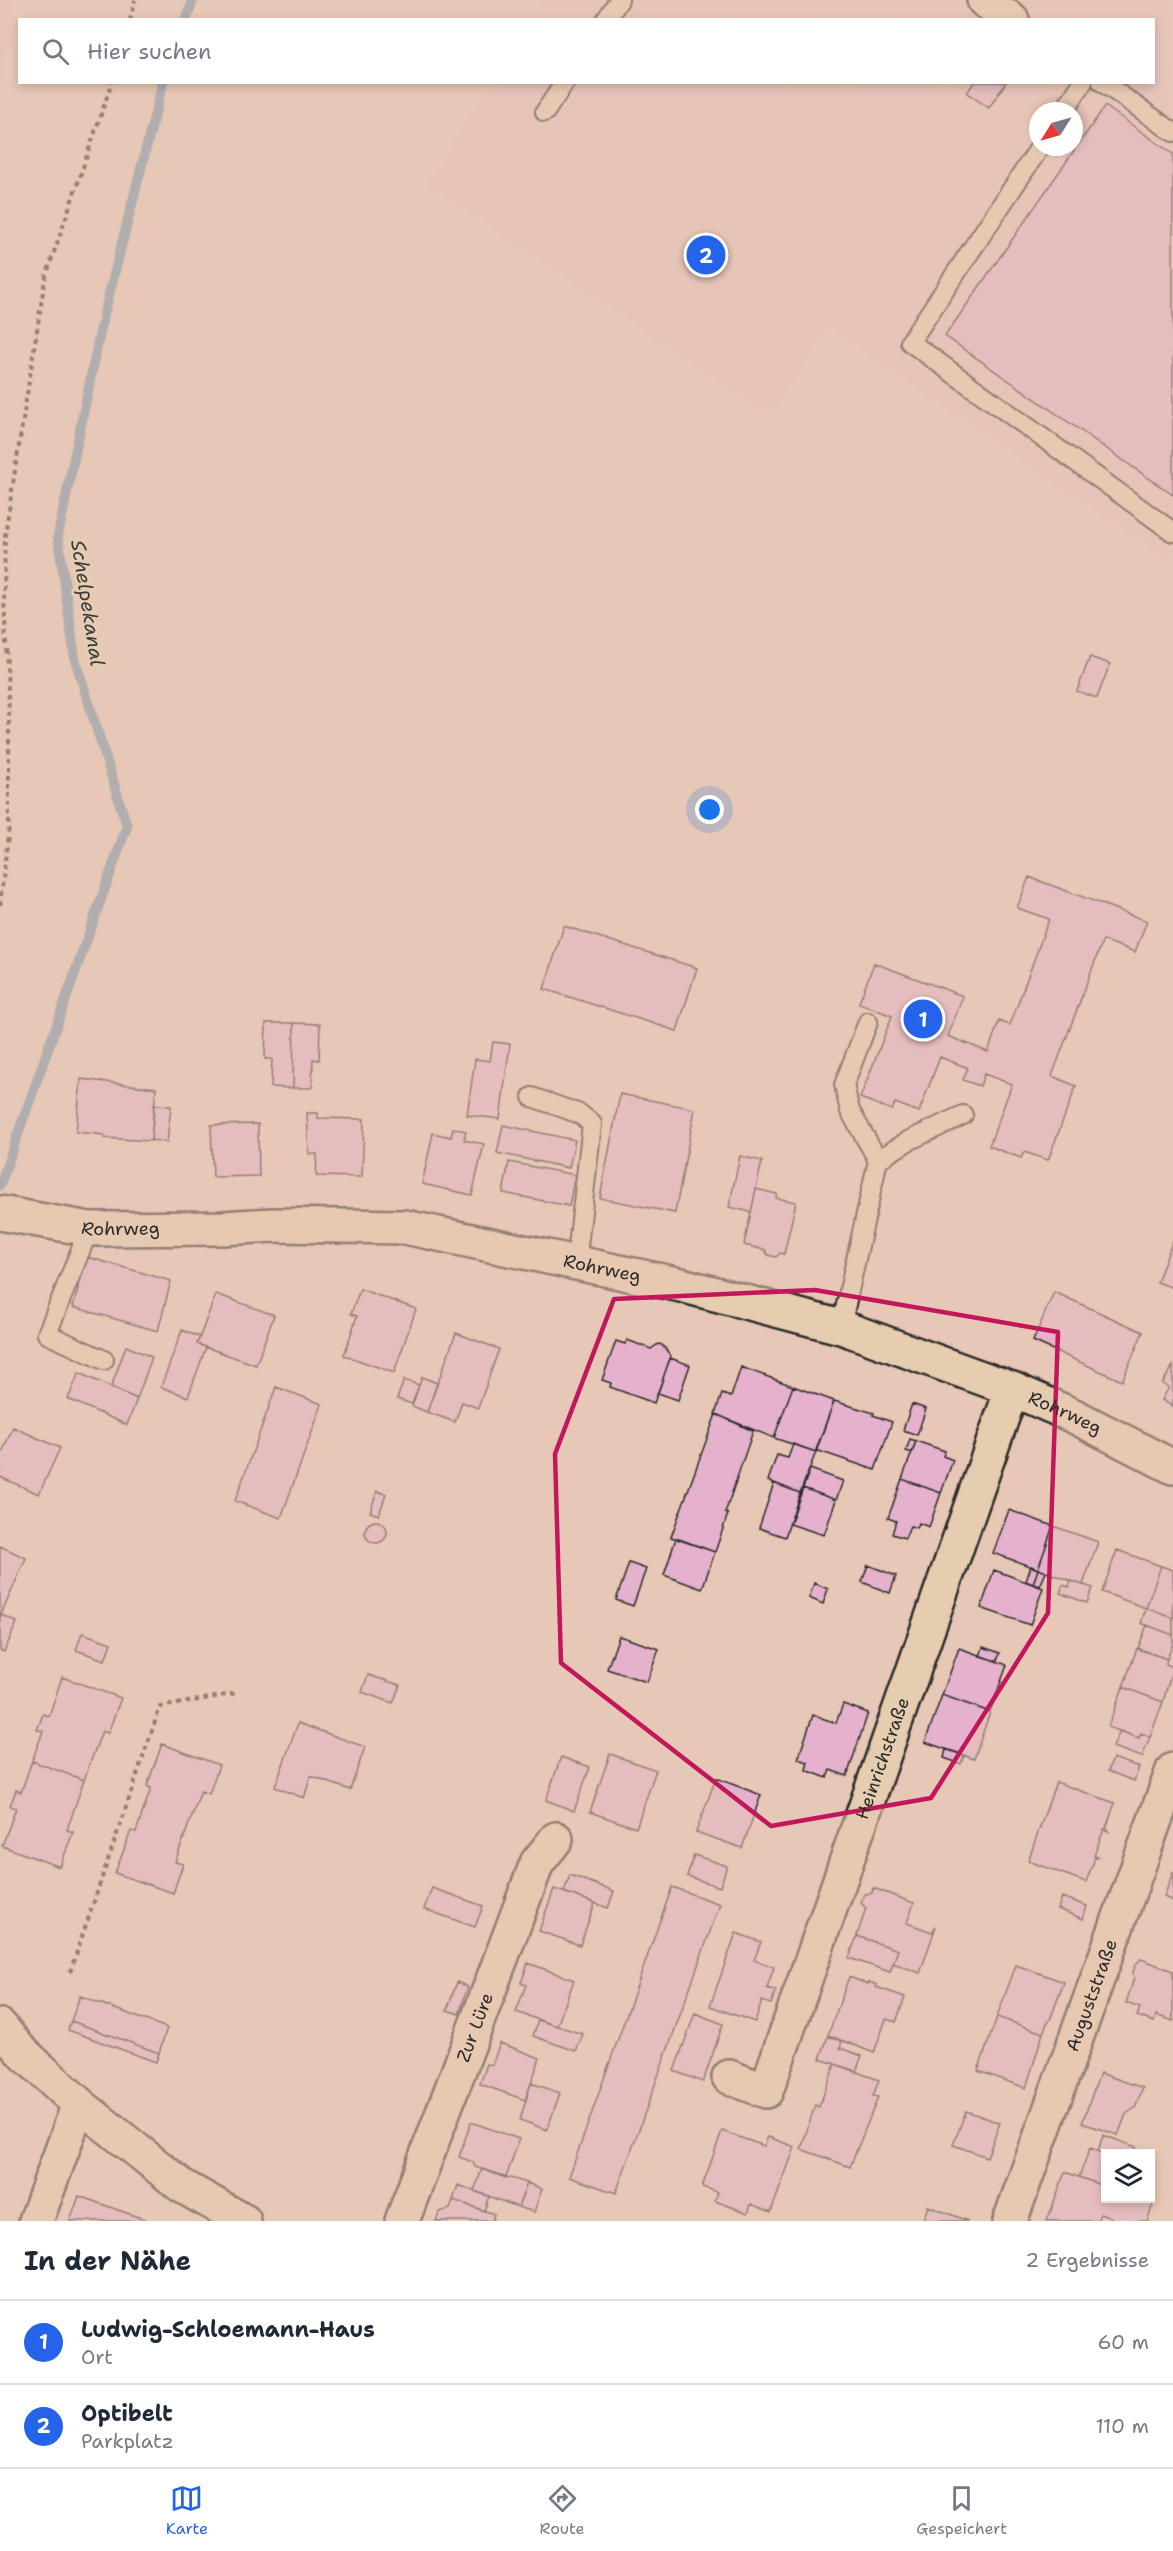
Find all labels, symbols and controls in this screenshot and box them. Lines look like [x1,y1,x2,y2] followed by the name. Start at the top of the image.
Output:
[18,18,1155,84] search box
[39,35,72,68] icon: search
[87,37,212,66] text: Hier suchen
[1029,102,1083,156] north arrow
[686,232,726,278] pin: 2
[65,538,111,668] water label: Schelpekanal
[695,795,724,824] your location
[904,996,942,1042] pin: 1
[79,1216,160,1242] street label: Rohrweg
[561,1249,643,1288] street label: Rohrweg
[1025,1386,1106,1440] street label: Rohrweg
[850,1694,915,1823] street label: Heinrichstraße
[1060,1936,1123,2055] street label: Auguststraße
[451,1989,499,2065] street label: Zur Lüre
[1101,2149,1155,2203] map controls
[1101,2149,1155,2203] button: layers
[24,2243,191,2278] text: In der Nähe
[1025,2247,1149,2273] text: 2 Ergebnisse
[81,2315,375,2344] text: Ludwig-Schloemann-Haus
[39,2329,48,2355] text: 1
[1097,2329,1149,2355] text: 60 m
[81,2344,113,2370] text: Ort
[81,2399,173,2428] text: Optibelt
[37,2413,51,2439] text: 2
[1095,2413,1149,2439] text: 110 m
[81,2428,174,2454] text: Parkplatz
[166,2482,208,2539] tab: Karte
[540,2482,585,2539] tab: Route
[916,2482,1007,2539] tab: Gespeichert

